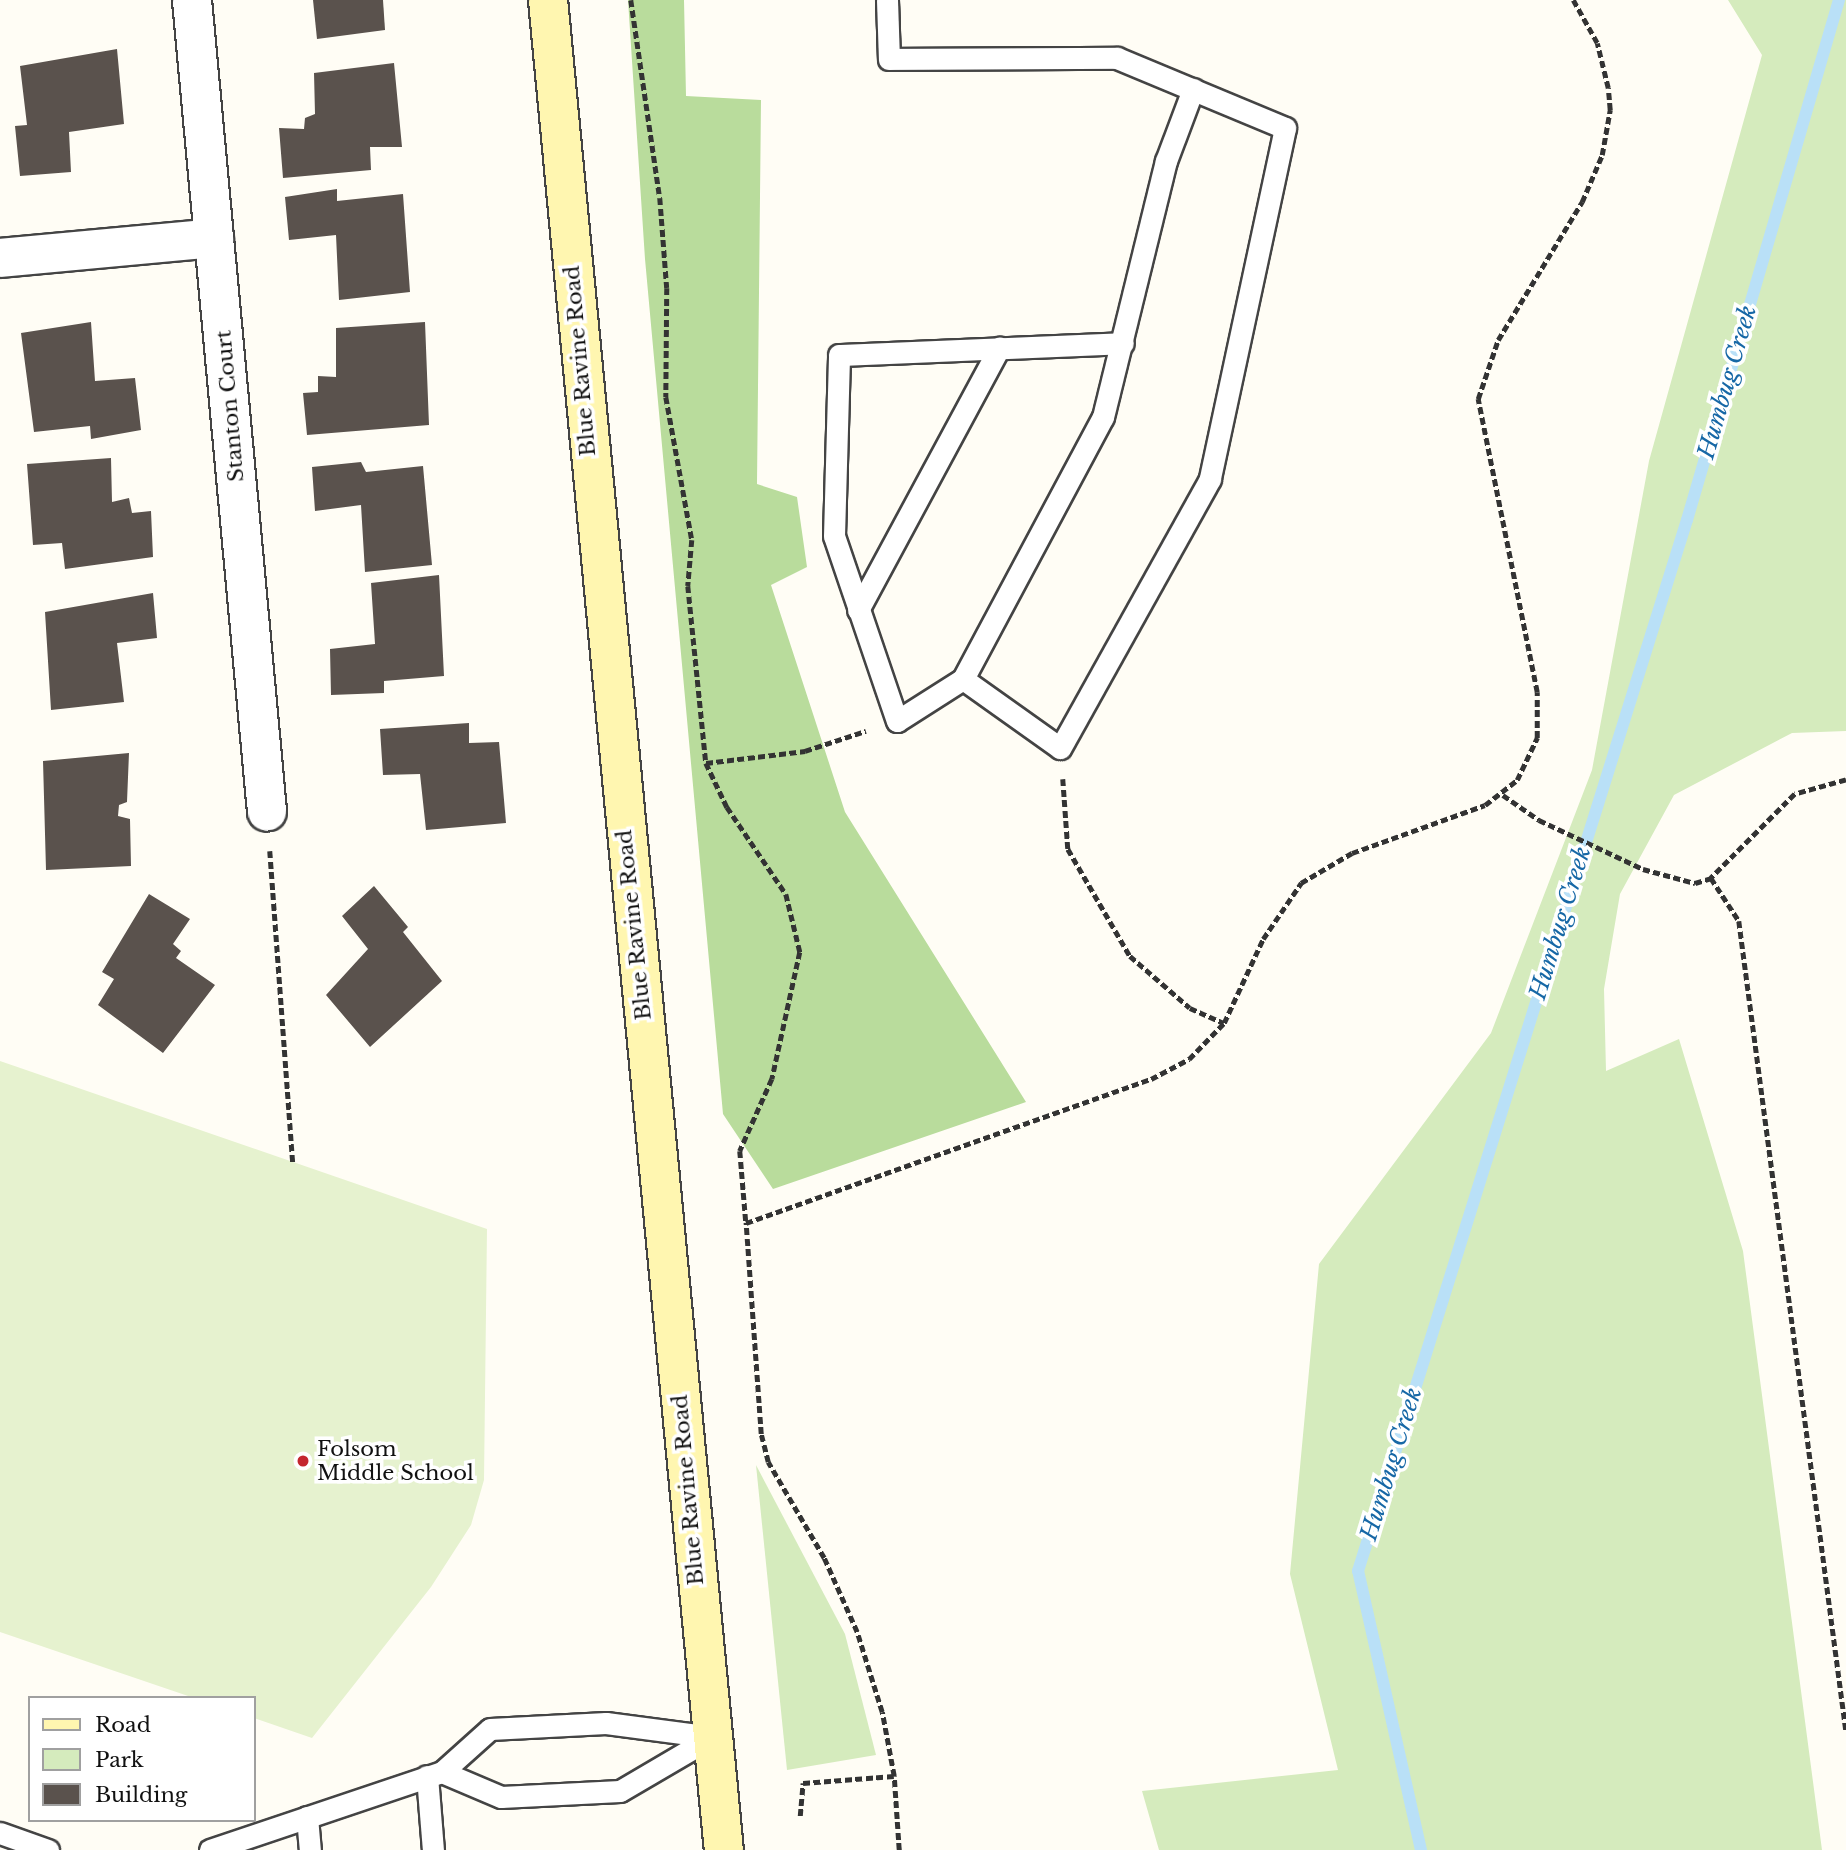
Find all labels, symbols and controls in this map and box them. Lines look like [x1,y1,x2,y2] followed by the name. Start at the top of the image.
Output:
[559,265,601,457] street label: Blue Ravine Road
[1692,302,1762,462] water label: Humbug Creek
[211,329,249,483] street label: Stanton Court
[611,829,657,1021] street label: Blue Ravine Road
[1524,843,1596,1003] water label: Humbug Creek
[1355,1384,1427,1544] water label: Humbug Creek
[667,1394,709,1586] street label: Blue Ravine Road
[317,1436,474,1486] place label: Folsom Middle School
[295,1453,311,1469] marker: Folsom Middle School
[28,1696,256,1822] legend
[95,1712,151,1738] text: Road
[95,1747,144,1773] text: Park
[95,1782,187,1808] text: Building

